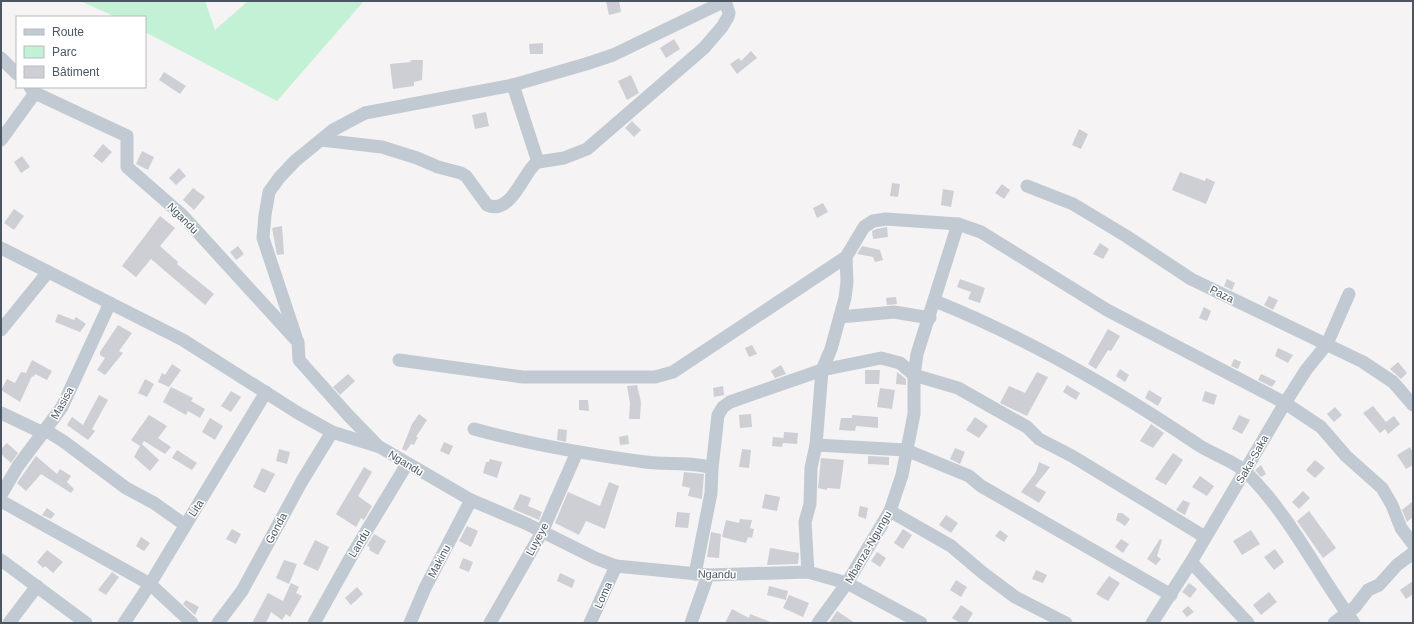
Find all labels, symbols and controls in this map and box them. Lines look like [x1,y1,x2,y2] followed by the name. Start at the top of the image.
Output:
[16,16,146,88] legend
[52,25,84,39] text: Route
[52,45,77,59] text: Parc
[52,65,100,79] text: Bâtiment
[165,200,201,236] street label: Ngandu
[1208,283,1237,305] street label: Paza
[48,384,76,421] street label: Masisa
[1233,432,1271,485] street label: Saka-Saka
[386,448,426,478] street label: Ngandu
[186,497,206,519] street label: Lita
[842,509,894,585] street label: Mbanza-Ngungu
[263,510,289,545] street label: Gonda
[523,521,551,557] street label: Luyeye
[346,527,372,559] street label: Landu
[425,543,453,579] street label: Makinu
[698,568,736,580] street label: Ngandu
[592,579,614,610] street label: Loma

